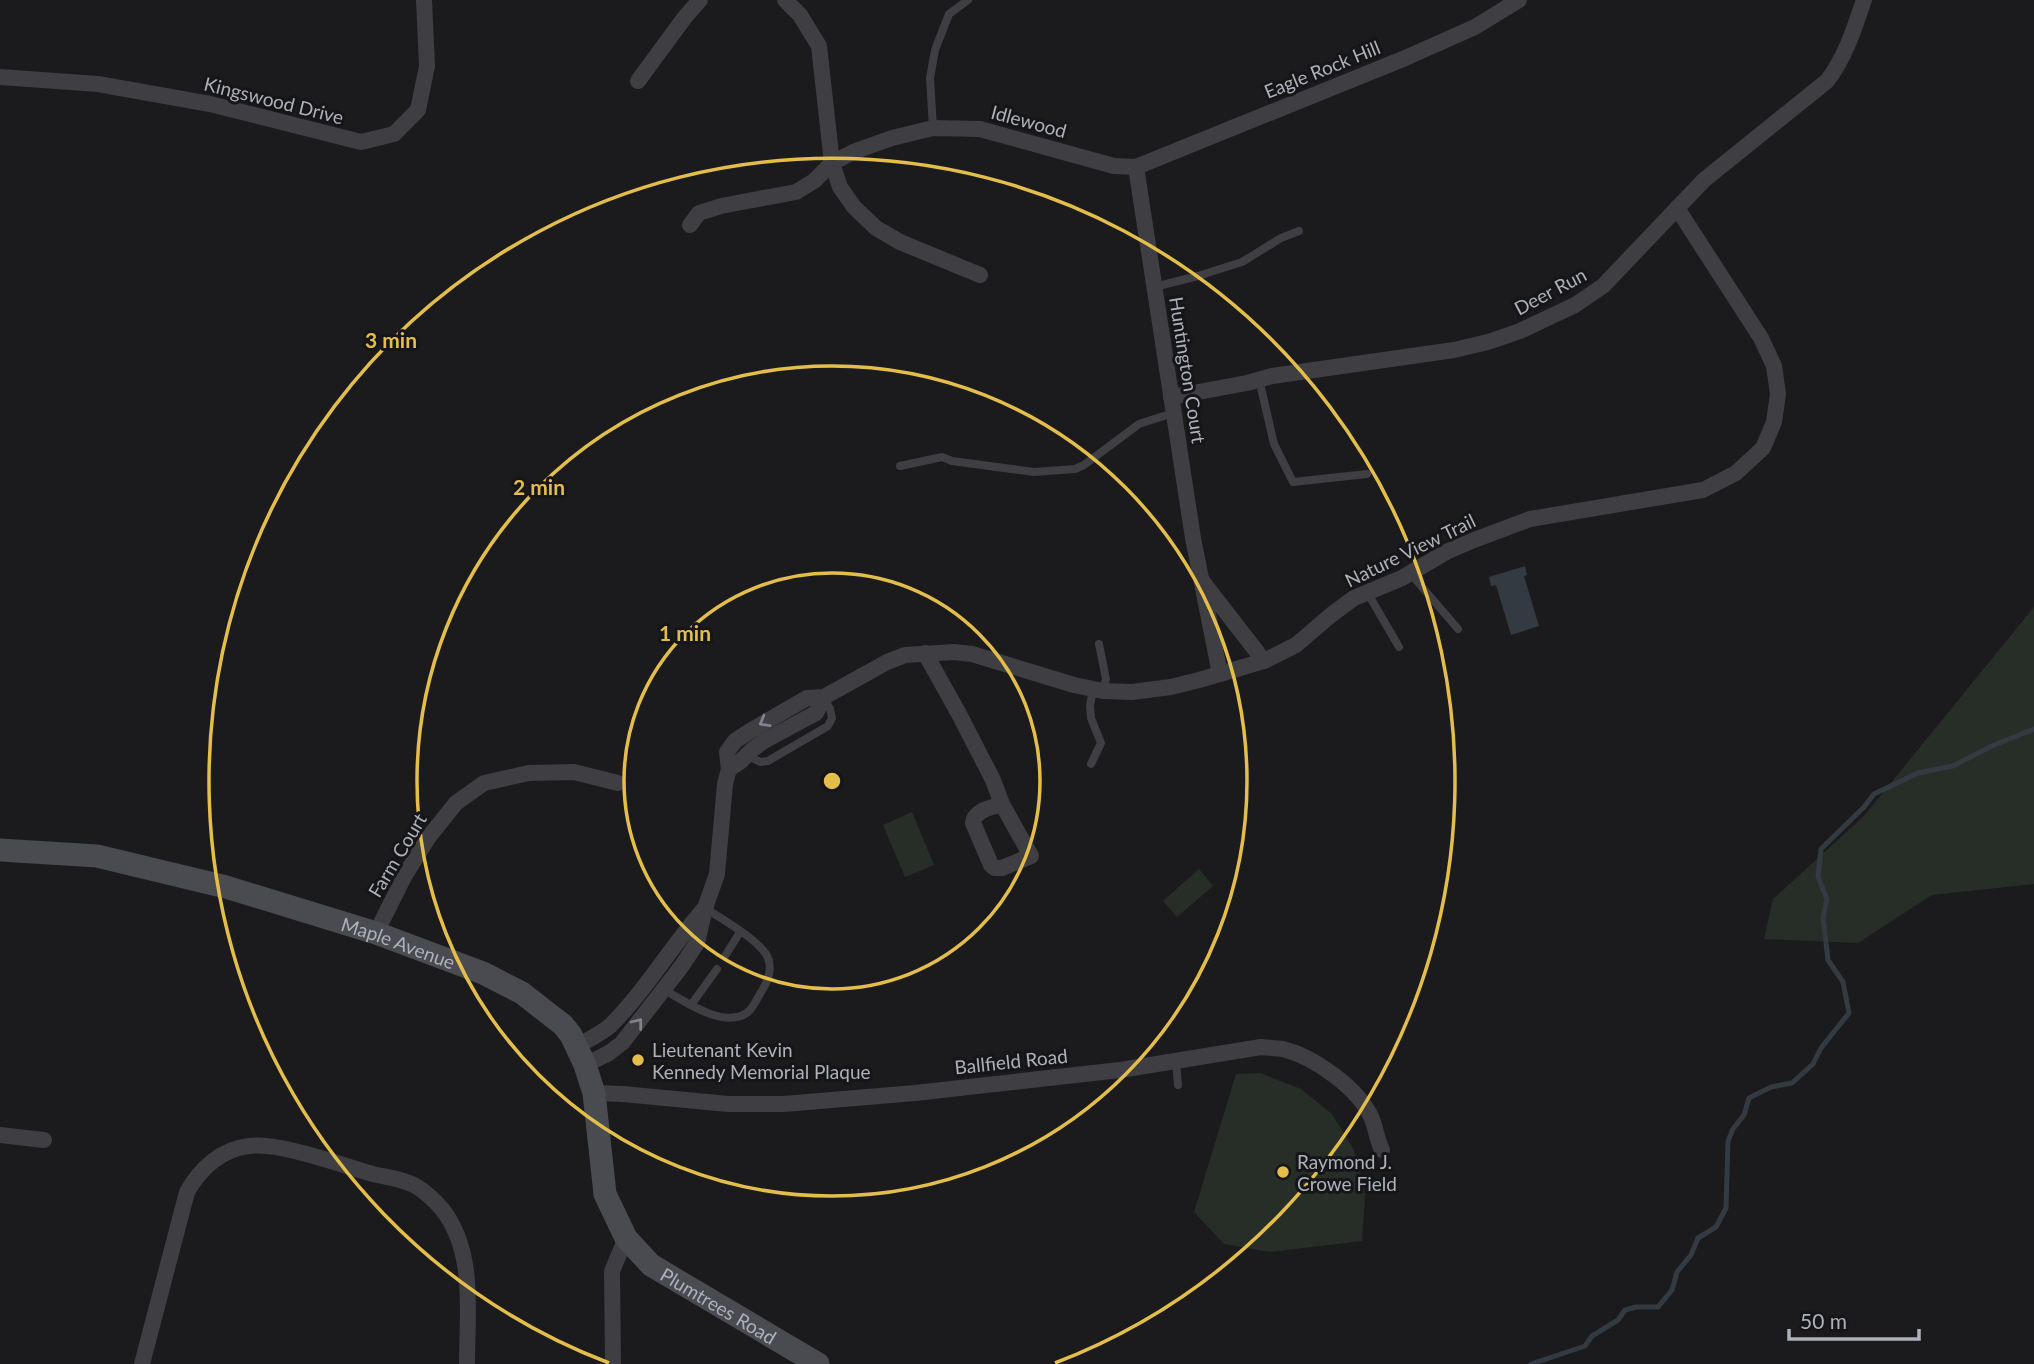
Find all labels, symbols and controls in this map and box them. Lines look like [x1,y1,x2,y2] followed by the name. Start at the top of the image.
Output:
[1261,35,1383,103] street label: Eagle Rock Hill
[202,72,346,128] street label: Kingswood Drive
[989,100,1069,142] street label: Idlewood
[1510,262,1590,320] street label: Deer Run
[1165,295,1211,445] street label: Huntington Court
[365,327,417,352] text: 3 min
[513,474,565,499] text: 2 min
[1341,508,1479,592] street label: Nature View Trail
[659,620,711,645] text: 1 min
[759,714,772,727] one-way arrow
[820,769,844,793] centre of rings
[363,809,431,901] street label: Farm Court
[339,912,459,973] street label: Maple Avenue
[629,1018,642,1031] one-way arrow
[652,1038,871,1083] place label: Lieutenant Kevin Kennedy Memorial Plaque
[953,1044,1069,1078] street label: Ballfield Road
[630,1052,646,1068] marker: Lieutenant Kevin Kennedy Memorial Plaque
[1297,1150,1397,1195] place label: Raymond J. Crowe Field
[1275,1164,1291,1180] marker: Raymond J. Crowe Field
[657,1262,781,1348] street label: Plumtrees Road
[1789,1298,1918,1342] scale bar
[1800,1308,1847,1333] text: 50 m

